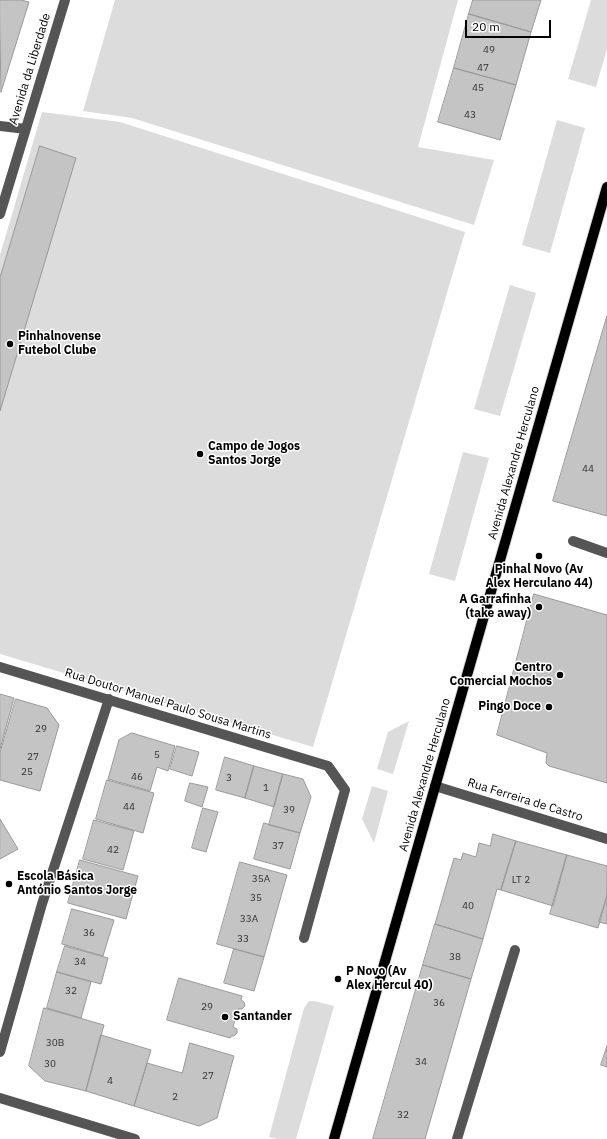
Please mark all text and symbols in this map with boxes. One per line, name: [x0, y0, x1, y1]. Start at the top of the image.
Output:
street label: Avenida da Liberdade: [6, 11, 54, 127]
scale bar: [467, 12, 553, 38]
text: 20 m: [472, 19, 500, 34]
house number: 49: [483, 44, 495, 56]
house number: 47: [477, 62, 489, 74]
house number: 45: [472, 82, 484, 94]
house number: 43: [464, 109, 476, 121]
place label: Pinhalnovense Futebol Clube: [18, 330, 101, 358]
marker: Pinhalnovense Futebol Clube: [5, 339, 15, 349]
street label: Avenida Alexandre Herculano: [485, 385, 543, 541]
place label: Campo de Jogos Santos Jorge: [208, 440, 300, 468]
marker: Campo de Jogos Santos Jorge: [195, 449, 205, 459]
house number: 44: [582, 463, 594, 475]
marker: Pinhal Novo (Av Alex Herculano 44): [534, 551, 544, 561]
place label: Pinhal Novo (Av Alex Herculano 44): [485, 563, 593, 591]
place label: A Garrafinha (take away): [459, 593, 531, 621]
marker: A Garrafinha (take away): [534, 602, 544, 612]
place label: Centro Comercial Mochos: [449, 661, 552, 689]
street label: Rua Doutor Manuel Paulo Sousa Martins: [63, 666, 273, 742]
marker: Centro Comercial Mochos: [555, 670, 565, 680]
street label: Avenida Alexandre Herculano: [396, 697, 454, 853]
place label: Pingo Doce: [478, 700, 541, 714]
marker: Pingo Doce: [544, 702, 554, 712]
house number: 29: [35, 723, 47, 735]
house number: 5: [154, 749, 160, 761]
house number: 27: [27, 751, 39, 763]
house number: 25: [21, 766, 33, 778]
house number: 46: [131, 771, 143, 783]
house number: 3: [226, 772, 232, 784]
street label: Rua Ferreira de Castro: [466, 776, 584, 824]
house number: 1: [263, 782, 269, 794]
house number: 44: [123, 801, 135, 813]
house number: 39: [283, 804, 295, 816]
house number: 37: [272, 840, 284, 852]
house number: 42: [107, 844, 119, 856]
place label: Escola Básica António Santos Jorge: [17, 870, 137, 898]
house number: 35A: [252, 873, 270, 885]
house number: LT 2: [512, 874, 530, 886]
marker: Escola Básica António Santos Jorge: [4, 879, 14, 889]
house number: 35: [250, 892, 262, 904]
house number: 40: [462, 900, 474, 912]
house number: 33A: [240, 913, 258, 925]
house number: 36: [83, 927, 95, 939]
house number: 33: [237, 933, 249, 945]
house number: 38: [449, 951, 461, 963]
house number: 34: [74, 956, 86, 968]
place label: P Novo (Av Alex Hercul 40): [346, 965, 432, 993]
marker: P Novo (Av Alex Hercul 40): [333, 974, 343, 984]
house number: 32: [65, 985, 77, 997]
house number: 36: [433, 997, 445, 1009]
house number: 29: [201, 1001, 213, 1013]
place label: Santander: [233, 1010, 292, 1024]
marker: Santander: [220, 1012, 230, 1022]
house number: 30B: [46, 1037, 64, 1049]
house number: 34: [415, 1056, 427, 1068]
house number: 30: [44, 1058, 56, 1070]
house number: 27: [202, 1070, 214, 1082]
house number: 4: [107, 1075, 113, 1087]
house number: 2: [172, 1091, 178, 1103]
house number: 32: [397, 1109, 409, 1121]

